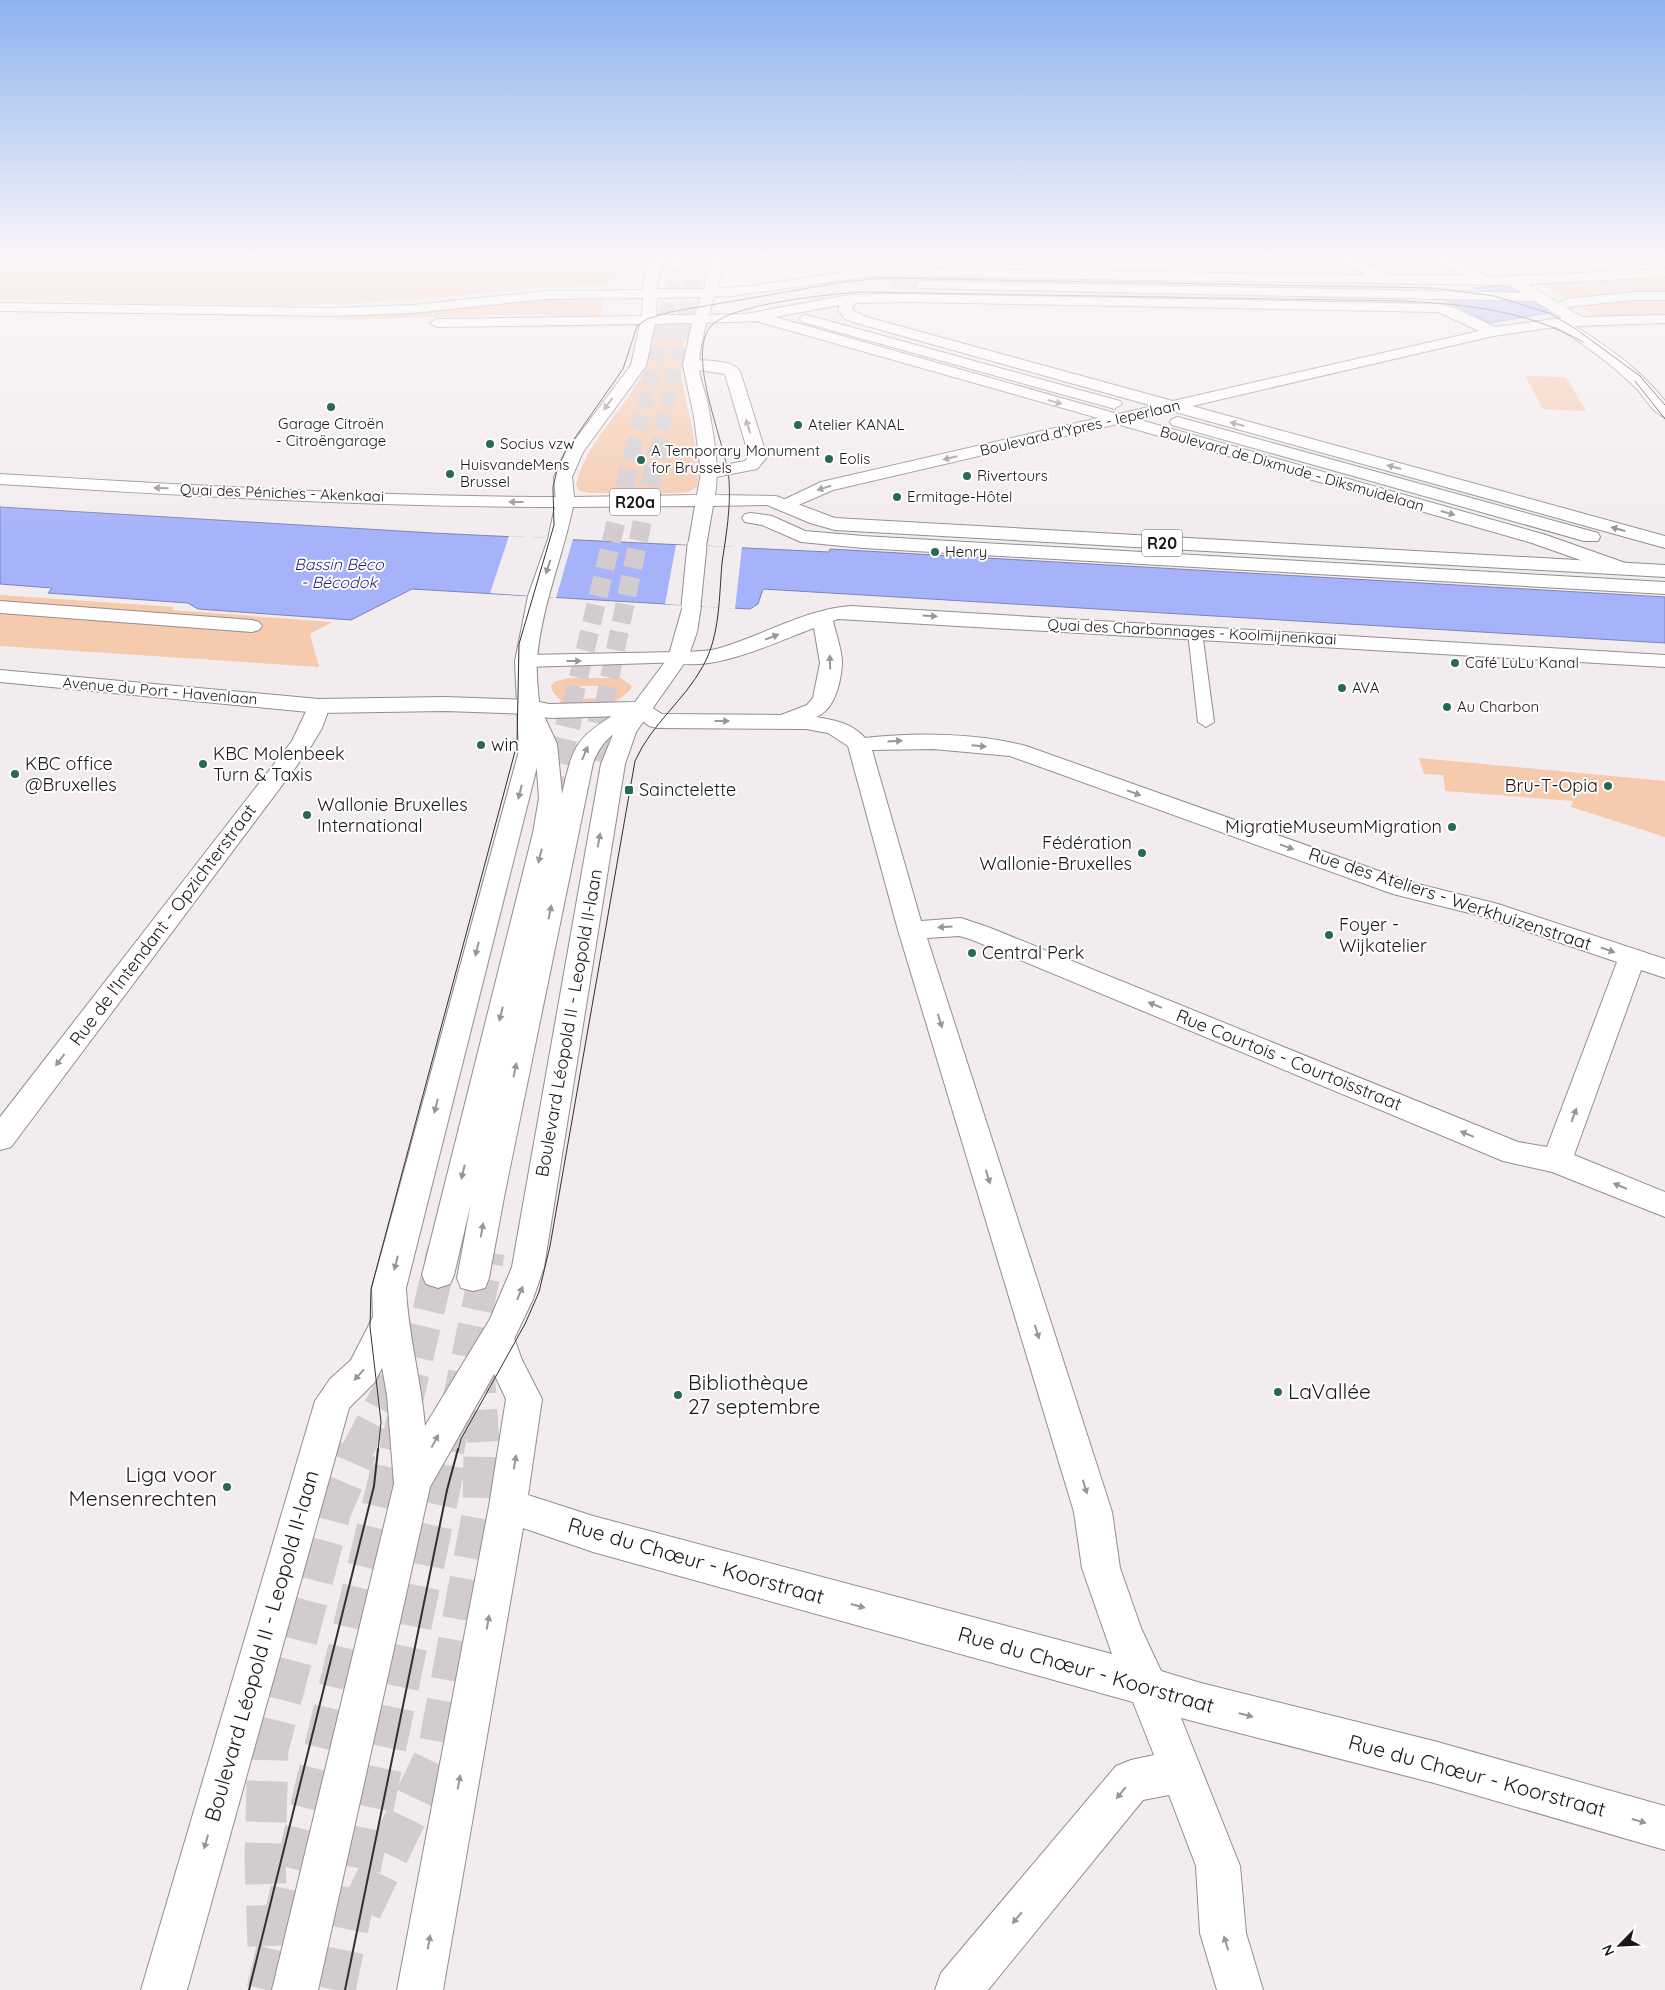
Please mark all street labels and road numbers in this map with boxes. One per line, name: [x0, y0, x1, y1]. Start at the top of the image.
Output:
street label: Boulevard d'Ypres - Ieperlaan: [978, 395, 1182, 460]
street label: Boulevard de Dixmude - Diksmuidelaan: [1158, 422, 1426, 515]
street label: Quai des Péniches - Akenkaai: [180, 479, 384, 506]
road number: R20a: [610, 488, 660, 516]
road number: R20: [1142, 530, 1182, 556]
street label: Quai des Charbonnages - Koolmijnenkaai: [1047, 614, 1337, 649]
street label: Avenue du Port - Havenlaan: [62, 673, 258, 708]
street label: Rue de l'Intendant - Opzichterstraat: [64, 799, 261, 1050]
street label: Rue des Ateliers - Werkhuizenstraat: [1306, 842, 1595, 955]
street label: Boulevard Léopold II - Leopold II-laan: [530, 867, 607, 1179]
street label: Rue Courtois - Courtoisstraat: [1173, 1004, 1405, 1115]
street label: Boulevard Léopold II - Leopold II-laan: [198, 1467, 324, 1824]
street label: Rue du Chœur - Koorstraat: [565, 1511, 827, 1609]
street label: Rue du Chœur - Koorstraat: [955, 1620, 1217, 1718]
street label: Rue du Chœur - Koorstraat: [1346, 1728, 1609, 1822]

